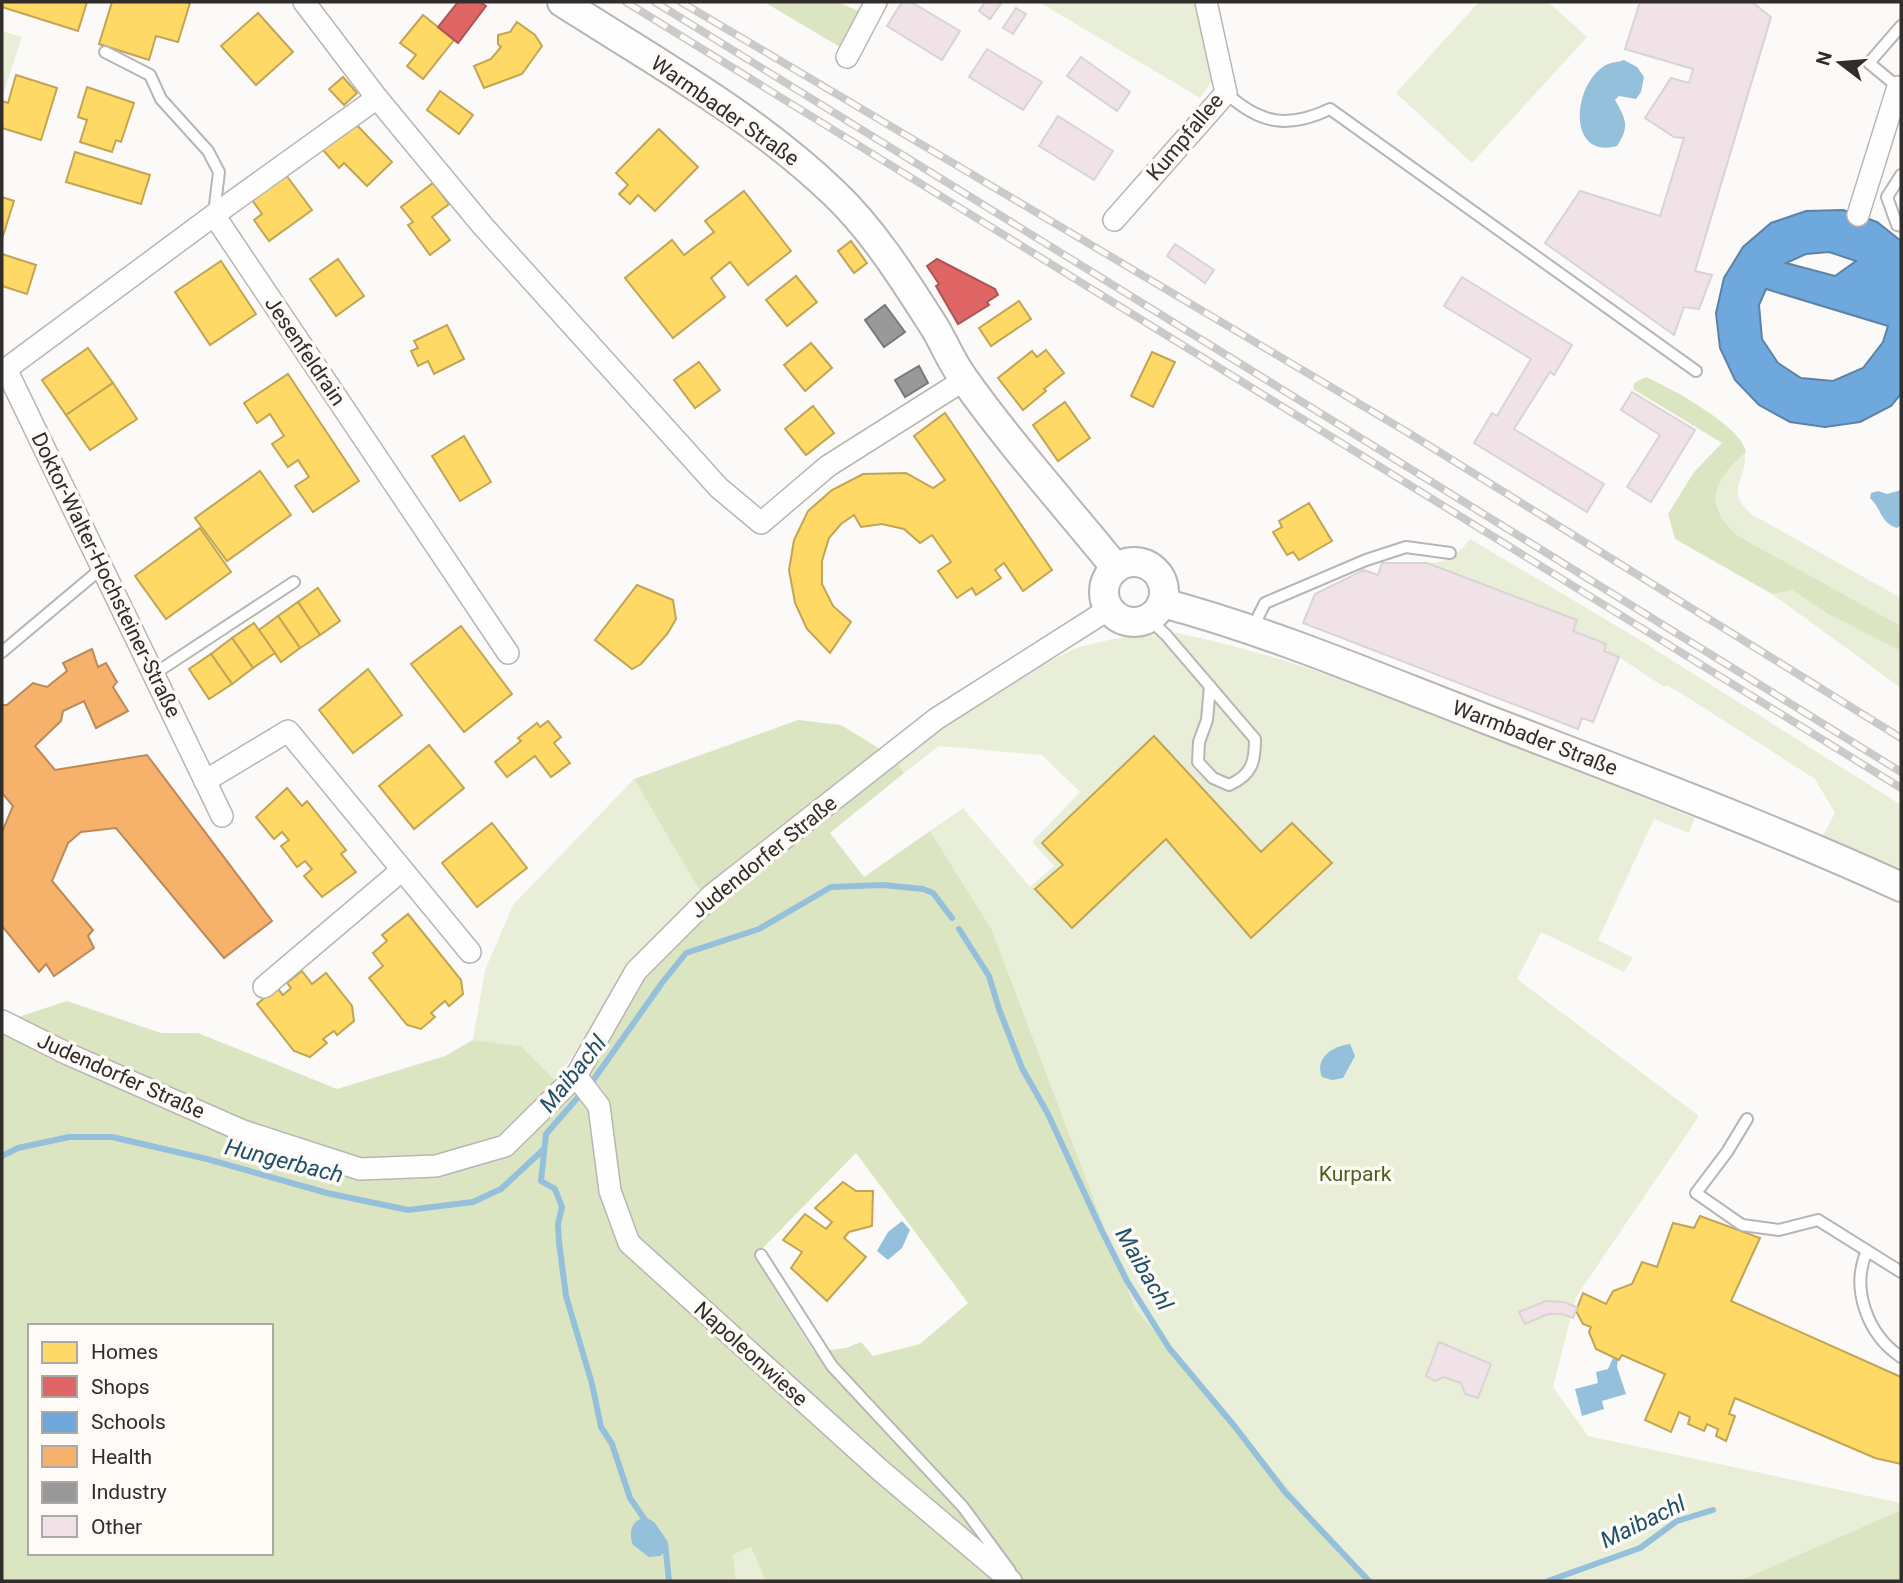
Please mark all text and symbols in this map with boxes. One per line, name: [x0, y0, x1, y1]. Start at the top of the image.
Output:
north arrow: [1805, 28, 1875, 98]
text: N: [1811, 49, 1837, 68]
street label: Warmbader Straße: [646, 51, 804, 171]
street label: Kumpfallee: [1142, 89, 1228, 185]
street label: Jesenfeldrain: [260, 292, 350, 410]
street label: Doktor-Walter-Hochsteiner-Straße: [26, 429, 186, 721]
street label: Warmbader Straße: [1449, 695, 1621, 781]
street label: Judendorfer Straße: [686, 791, 842, 923]
street label: Judendorfer Straße: [34, 1028, 208, 1124]
water label: Maibachl: [534, 1030, 613, 1118]
water label: Hungerbach: [222, 1133, 346, 1189]
park label: Kurpark: [1319, 1162, 1392, 1186]
water label: Maibachl: [1110, 1223, 1179, 1316]
street label: Napoleonwiese: [689, 1297, 813, 1411]
legend: [28, 1324, 273, 1555]
text: Homes: [91, 1340, 158, 1364]
text: Shops: [91, 1375, 150, 1399]
text: Schools: [91, 1410, 166, 1434]
text: Health: [91, 1445, 152, 1469]
text: Industry: [91, 1480, 167, 1504]
water label: Maibachl: [1596, 1490, 1690, 1554]
text: Other: [91, 1515, 142, 1539]

